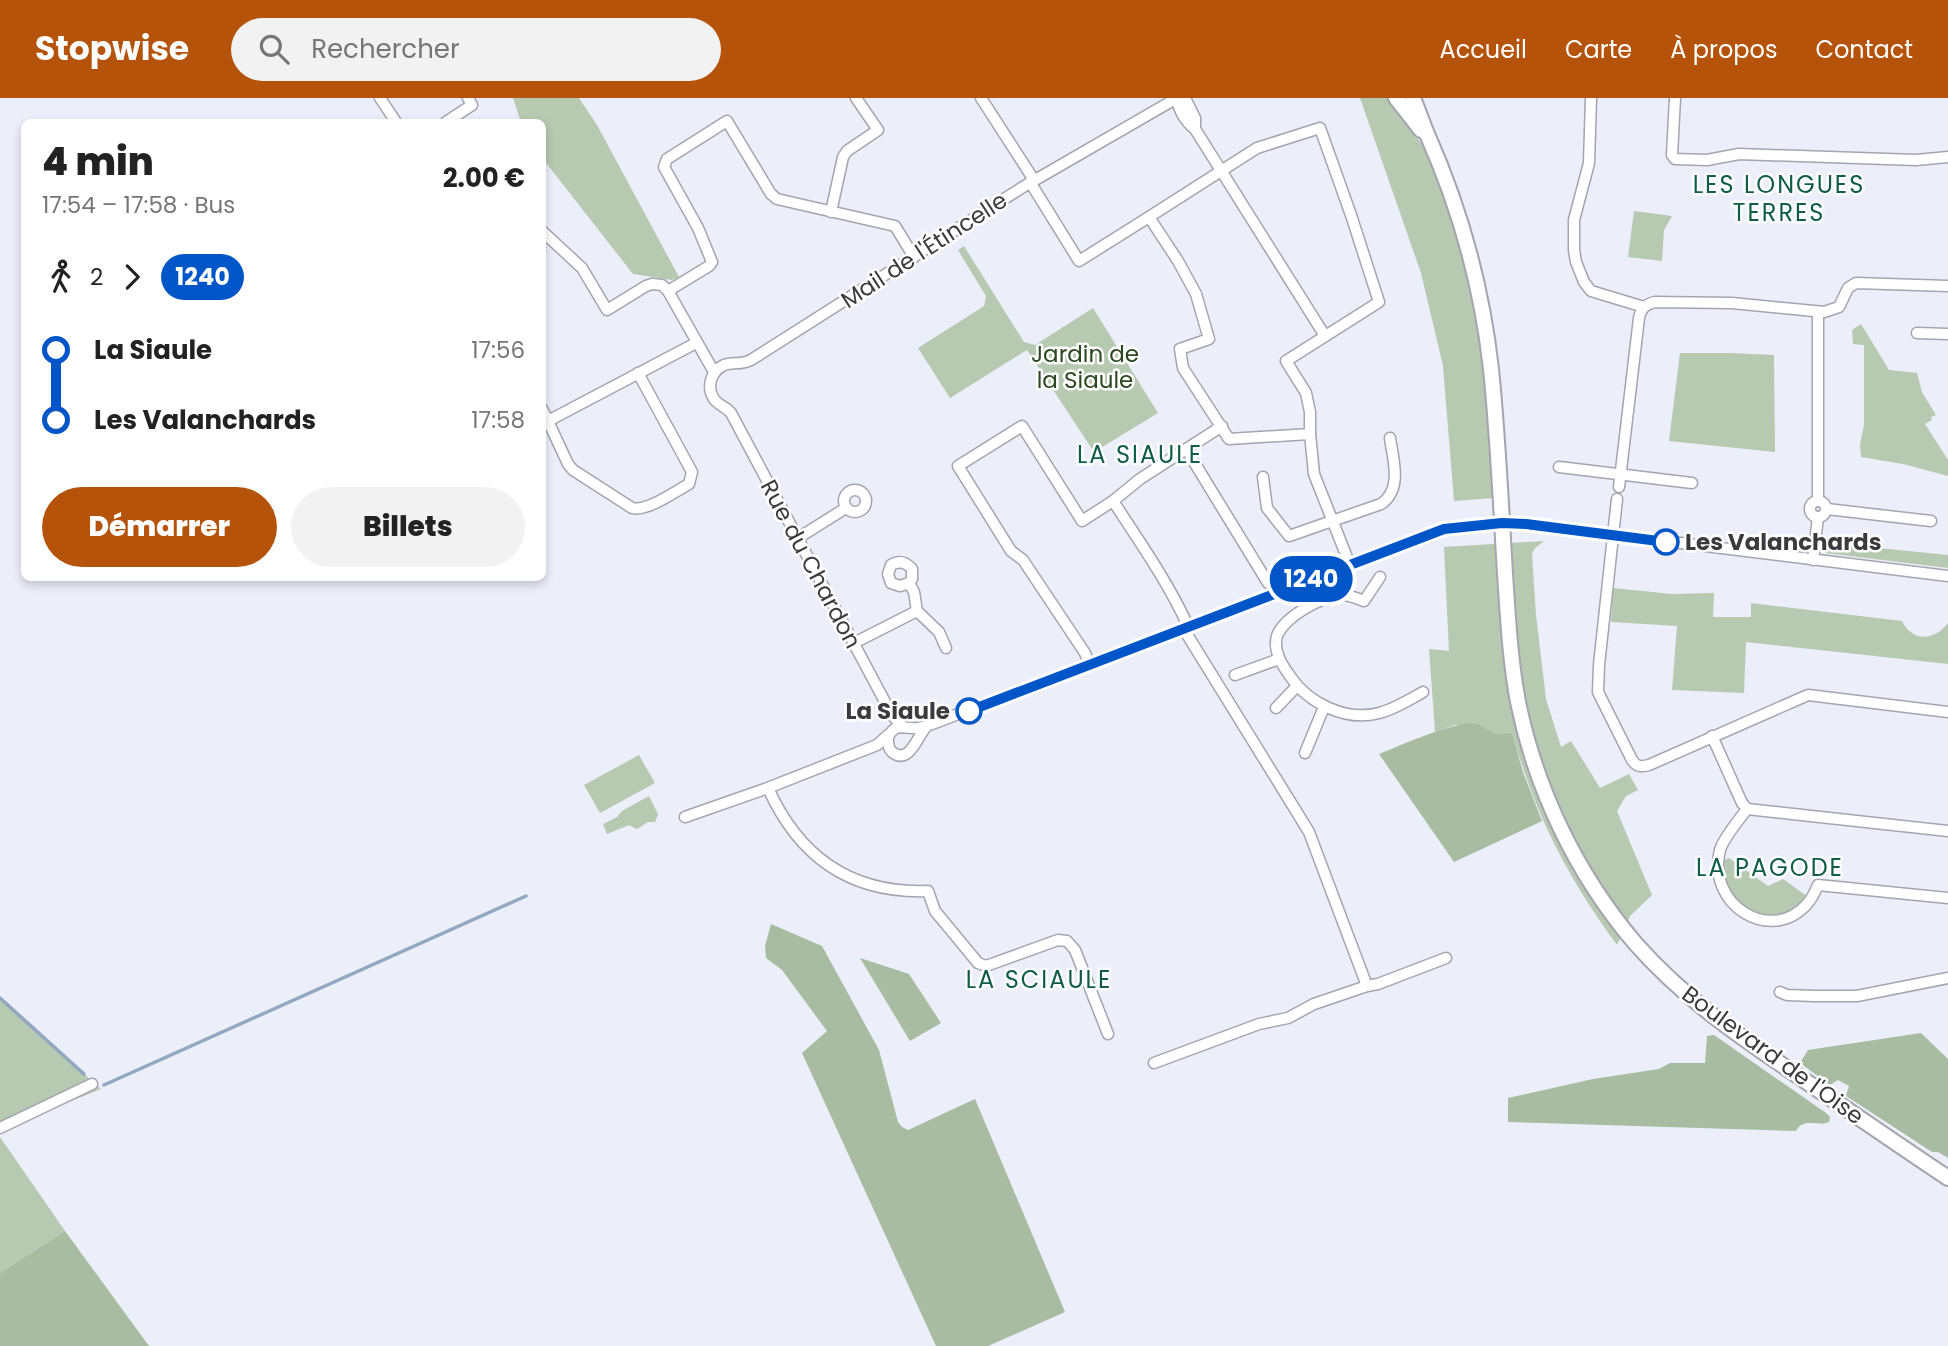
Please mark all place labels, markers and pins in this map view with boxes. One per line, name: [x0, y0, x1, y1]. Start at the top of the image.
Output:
place label: Les Valanchards: [1685, 526, 1882, 558]
marker: Les Valanchards: [1653, 529, 1679, 555]
place label: La Siaule: [846, 695, 950, 727]
marker: La Siaule: [956, 698, 982, 724]

